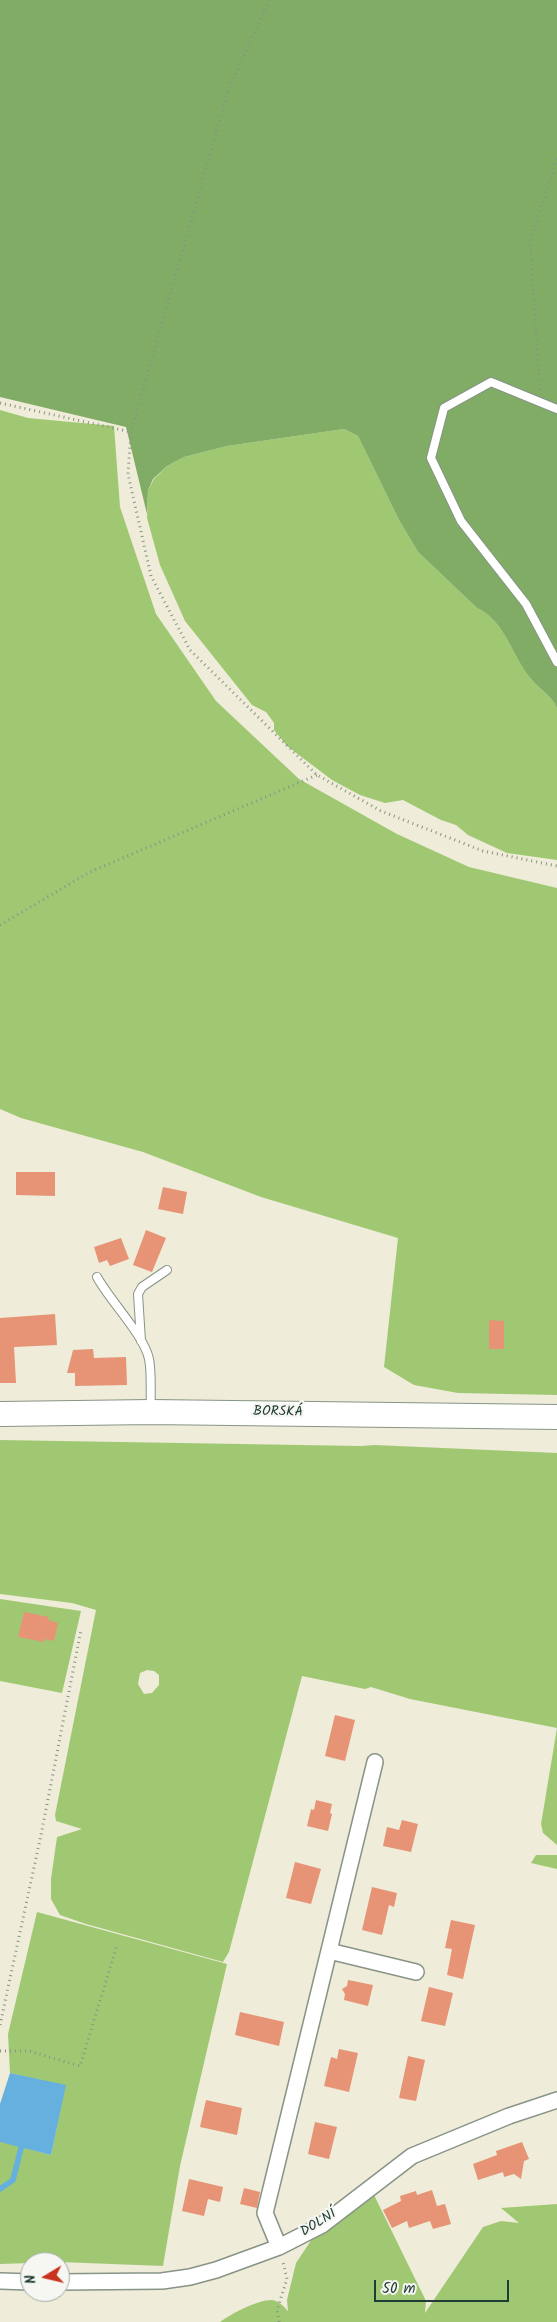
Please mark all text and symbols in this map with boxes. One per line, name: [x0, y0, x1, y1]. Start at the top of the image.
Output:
street label: BORSKÁ: [253, 1404, 303, 1422]
street label: DOLNÍ: [298, 2207, 340, 2241]
north arrow: [20, 2252, 70, 2302]
scale bar: [377, 2270, 512, 2302]
text: N: [20, 2273, 43, 2285]
text: 50 m: [382, 2277, 416, 2301]

